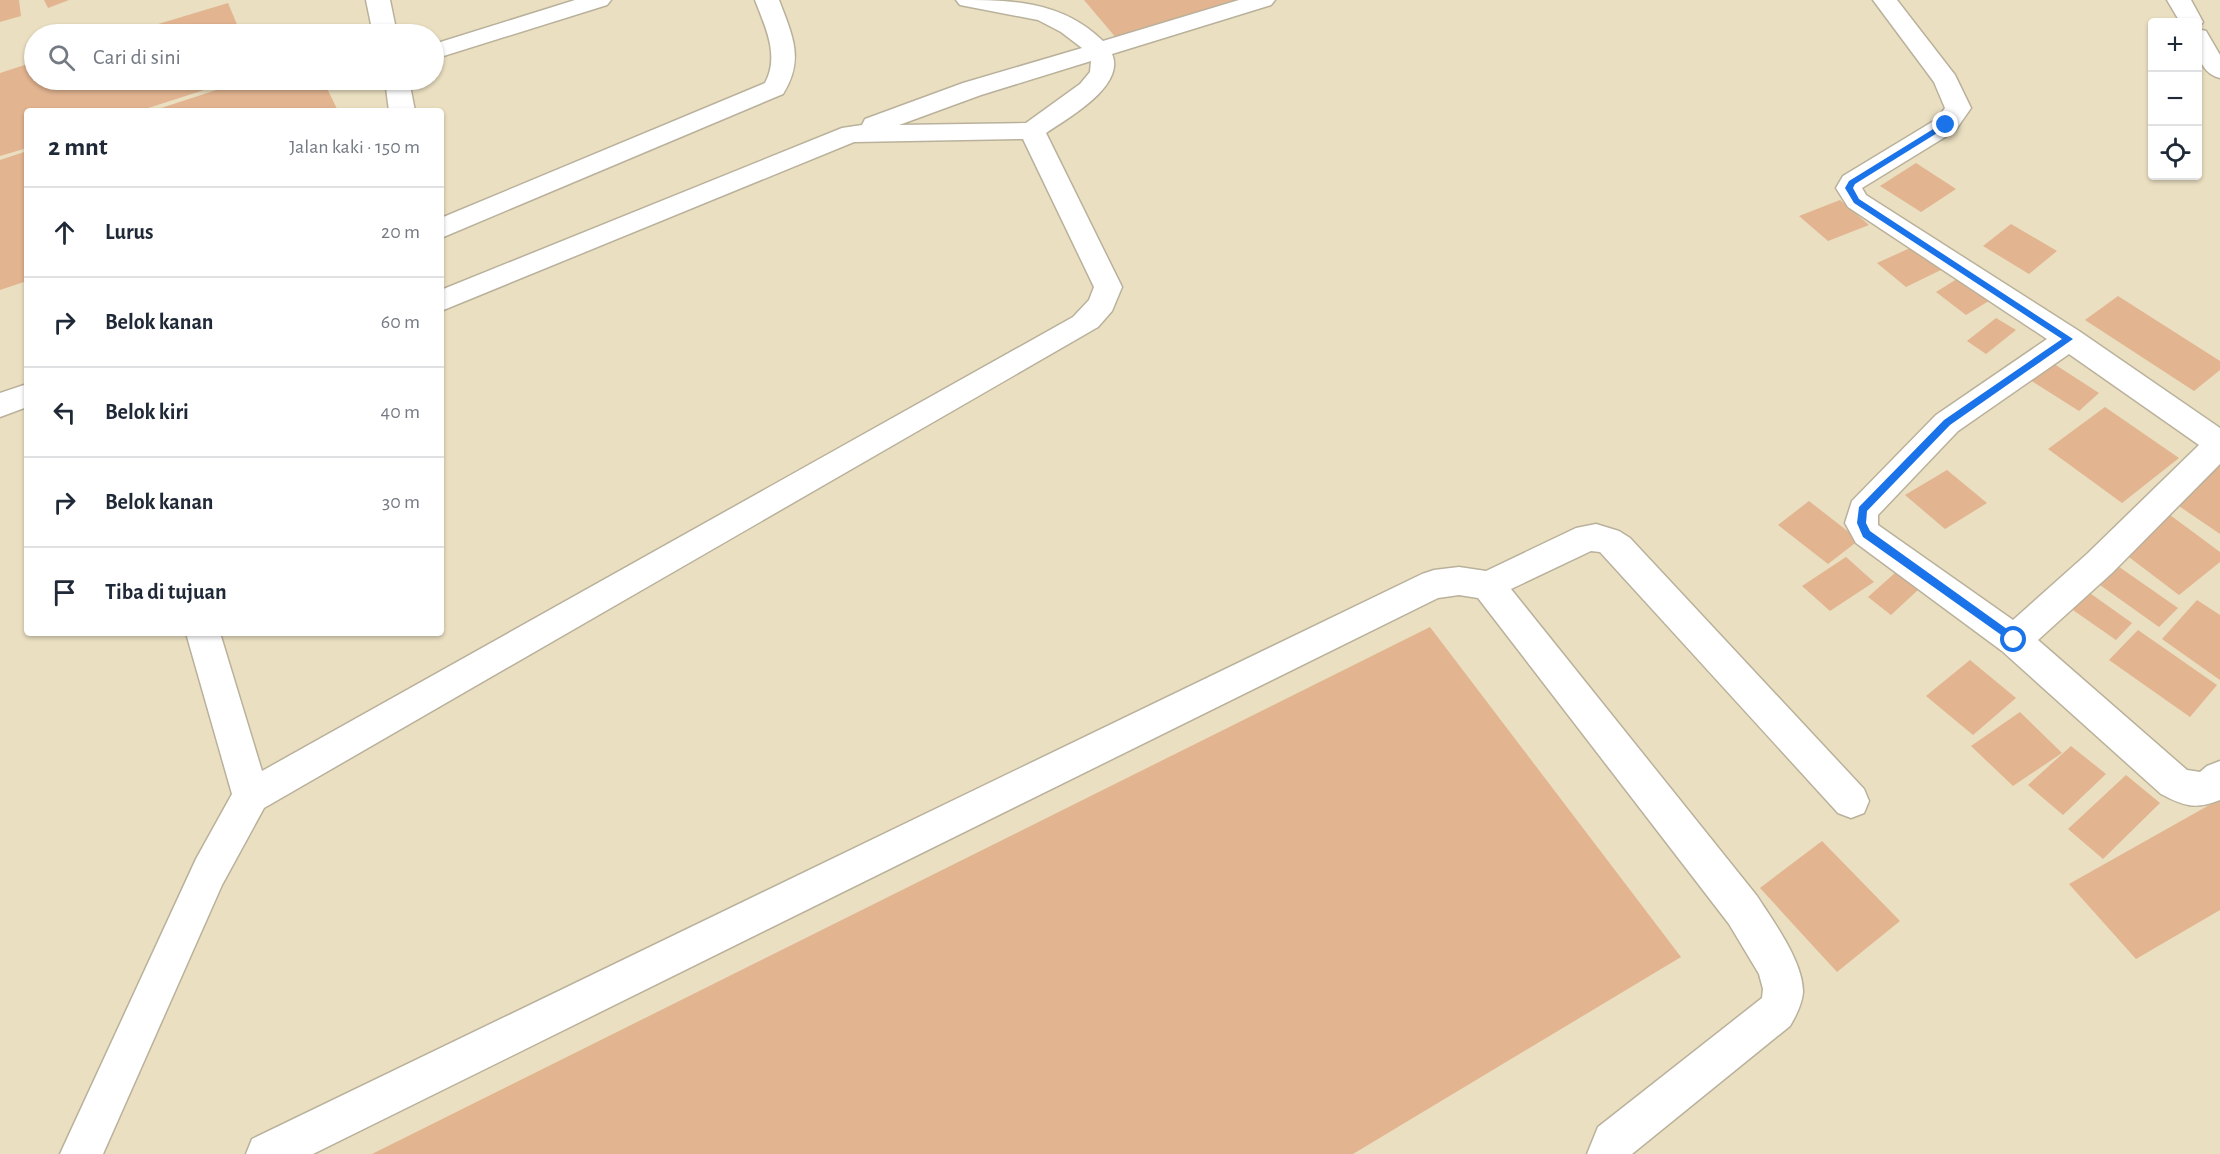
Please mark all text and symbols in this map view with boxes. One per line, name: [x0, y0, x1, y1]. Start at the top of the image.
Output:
map controls: [2148, 18, 2202, 180]
button: +: [2148, 18, 2202, 72]
search box: [24, 24, 444, 90]
icon: search: [45, 41, 78, 74]
text: Cari di sini: [93, 46, 181, 68]
button: −: [2148, 72, 2202, 126]
route end: [1932, 111, 1958, 137]
button: locate: [2148, 126, 2202, 180]
text: 2 mnt: [48, 134, 108, 160]
text: Jalan kaki · 150 m: [289, 137, 420, 157]
icon: ahead: [48, 216, 81, 249]
text: Lurus: [105, 221, 154, 243]
text: 20 m: [381, 222, 420, 242]
icon: right: [48, 306, 81, 339]
text: Belok kanan: [105, 311, 213, 333]
text: 60 m: [381, 312, 420, 332]
icon: left: [48, 396, 81, 429]
text: Belok kiri: [105, 401, 189, 423]
text: 40 m: [381, 402, 420, 422]
icon: right: [48, 486, 81, 519]
text: Belok kanan: [105, 491, 213, 513]
text: 30 m: [382, 492, 420, 512]
icon: arrive: [48, 576, 81, 609]
text: Tiba di tujuan: [105, 581, 227, 603]
route start: [2000, 626, 2026, 652]

